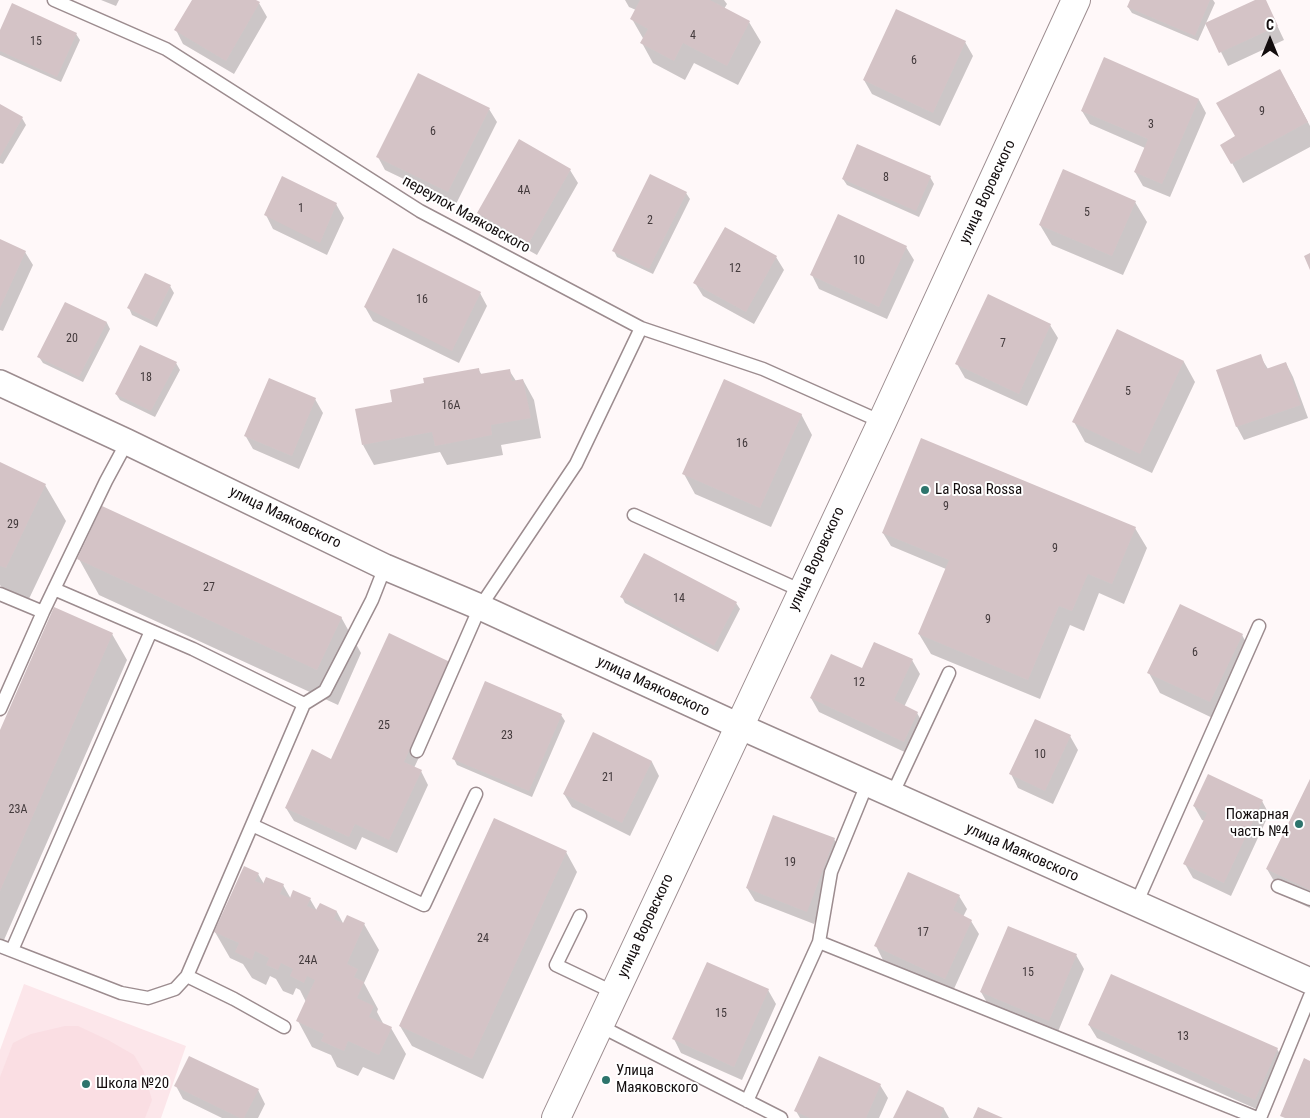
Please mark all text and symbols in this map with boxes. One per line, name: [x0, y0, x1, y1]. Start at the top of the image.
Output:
north arrow: [1245, 15, 1295, 65]
text: С: [1266, 17, 1274, 33]
house number: 4: [690, 29, 696, 43]
house number: 15: [30, 35, 42, 49]
house number: 6: [911, 54, 917, 68]
house number: 9: [1259, 105, 1265, 119]
house number: 3: [1148, 118, 1154, 132]
house number: 6: [430, 125, 436, 139]
street label: улица Воровского: [956, 137, 1020, 247]
house number: 8: [883, 171, 889, 185]
street label: переулок Маяковского: [399, 172, 533, 258]
house number: 4А: [518, 184, 530, 198]
house number: 1: [298, 202, 304, 216]
house number: 5: [1084, 206, 1090, 220]
house number: 2: [647, 214, 653, 228]
house number: 10: [853, 254, 865, 268]
house number: 12: [729, 262, 741, 276]
house number: 16: [416, 293, 428, 307]
house number: 20: [66, 332, 78, 346]
house number: 7: [1000, 337, 1006, 351]
house number: 18: [140, 371, 152, 385]
house number: 5: [1125, 385, 1131, 399]
house number: 16А: [442, 399, 460, 413]
house number: 16: [736, 437, 748, 451]
place label: La Rosa Rossa: [935, 481, 1022, 499]
street label: улица Маяковского: [226, 483, 344, 553]
marker: La Rosa Rossa: [919, 484, 931, 496]
house number: 9: [943, 500, 949, 514]
street label: улица Воровского: [785, 504, 849, 614]
house number: 29: [7, 518, 19, 532]
house number: 9: [1052, 542, 1058, 556]
house number: 27: [203, 581, 215, 595]
house number: 14: [673, 592, 685, 606]
house number: 9: [985, 613, 991, 627]
house number: 6: [1192, 646, 1198, 660]
street label: улица Маяковского: [594, 653, 712, 721]
house number: 12: [853, 676, 865, 690]
house number: 25: [378, 719, 390, 733]
house number: 23: [501, 729, 513, 743]
house number: 10: [1034, 748, 1046, 762]
house number: 21: [602, 771, 614, 785]
house number: 23А: [9, 803, 27, 817]
place label: Пожарная часть №4: [1226, 806, 1289, 841]
marker: Пожарная часть №4: [1293, 818, 1305, 830]
street label: улица Маяковского: [963, 820, 1081, 886]
house number: 19: [784, 856, 796, 870]
street label: улица Воровского: [614, 871, 678, 981]
house number: 17: [917, 926, 929, 940]
house number: 24: [477, 932, 489, 946]
house number: 24А: [299, 954, 317, 968]
house number: 15: [1022, 966, 1034, 980]
house number: 15: [715, 1007, 727, 1021]
house number: 13: [1177, 1030, 1189, 1044]
place label: Улица Маяковского: [616, 1062, 698, 1097]
marker: Улица Маяковского: [600, 1074, 612, 1086]
place label: Школа №20: [96, 1075, 169, 1093]
marker: Школа №20: [80, 1078, 92, 1090]

